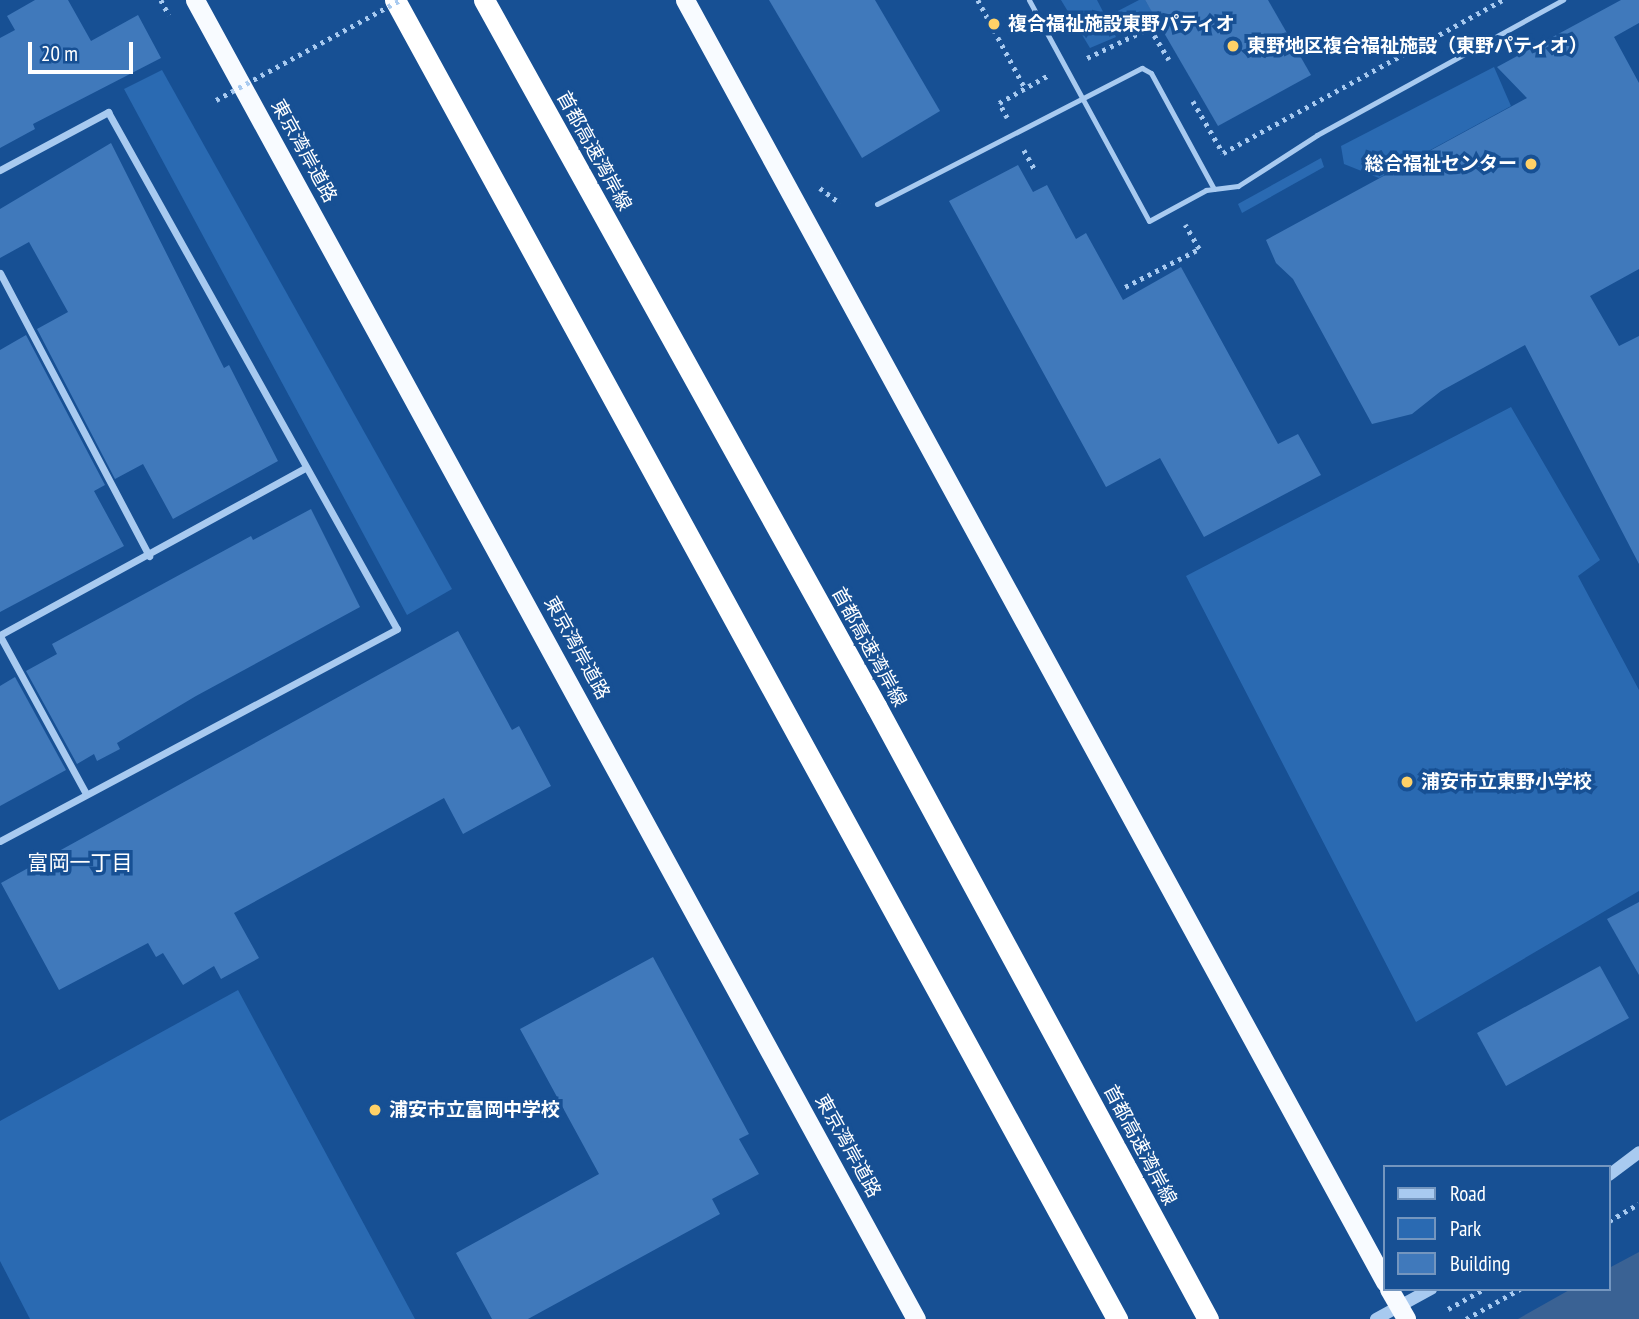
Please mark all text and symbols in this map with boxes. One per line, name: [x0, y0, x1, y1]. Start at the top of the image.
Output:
place label: 複合福祉施設東野パティオ: [1008, 13, 1236, 35]
marker: 複合福祉施設東野パティオ: [986, 16, 1002, 32]
scale bar: [32, 28, 136, 72]
place label: 東野地区複合福祉施設（東野パティオ）: [1247, 35, 1589, 57]
marker: 東野地区複合福祉施設（東野パティオ）: [1225, 38, 1241, 54]
text: 20 m: [41, 40, 78, 67]
street label: 首都高速湾岸線: [552, 87, 636, 215]
street label: 東京湾岸道路: [266, 96, 342, 206]
place label: 総合福祉センター: [1365, 153, 1517, 175]
marker: 総合福祉センター: [1523, 156, 1539, 172]
street label: 首都高速湾岸線: [827, 583, 911, 711]
street label: 東京湾岸道路: [539, 593, 615, 703]
place label: 浦安市立東野小学校: [1421, 771, 1592, 793]
marker: 浦安市立東野小学校: [1399, 774, 1415, 790]
district label: 富岡一丁目: [28, 850, 132, 876]
street label: 首都高速湾岸線: [1099, 1081, 1181, 1209]
street label: 東京湾岸道路: [810, 1091, 886, 1201]
place label: 浦安市立富岡中学校: [389, 1099, 560, 1121]
marker: 浦安市立富岡中学校: [367, 1102, 383, 1118]
legend: [1384, 1165, 1611, 1291]
text: Road: [1450, 1180, 1486, 1207]
text: Park: [1450, 1215, 1481, 1242]
text: Building: [1450, 1250, 1510, 1277]

